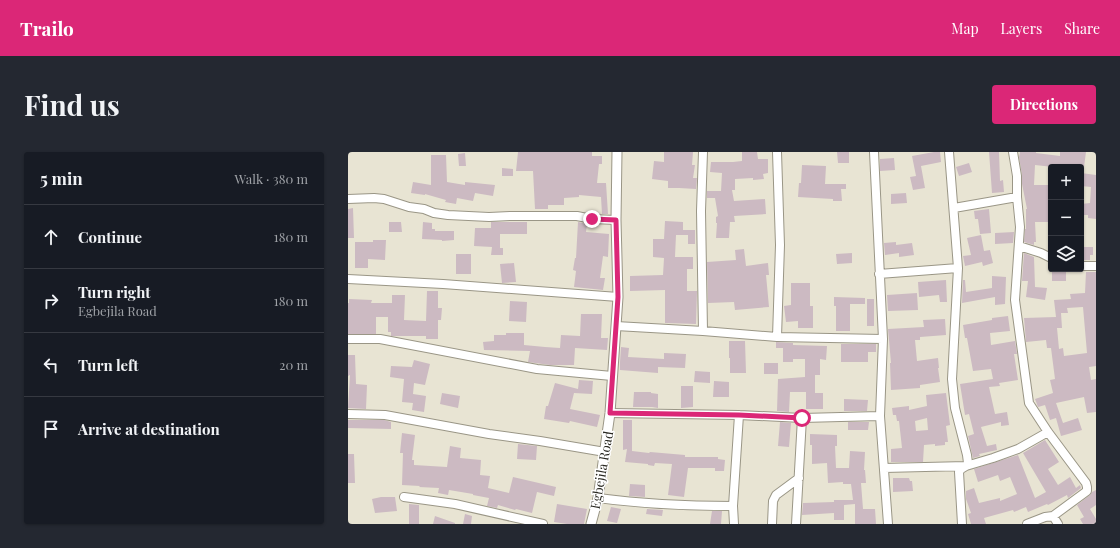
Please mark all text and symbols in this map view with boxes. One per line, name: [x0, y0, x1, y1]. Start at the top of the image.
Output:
text: Trailo: [20, 15, 74, 41]
text: Map: [951, 19, 979, 38]
text: Layers: [1001, 19, 1042, 38]
text: Share: [1064, 19, 1100, 38]
button: Directions: [992, 85, 1096, 124]
text: Find us: [24, 86, 120, 123]
map controls: [1048, 164, 1084, 272]
button: +: [1048, 164, 1084, 200]
text: 5 min: [40, 167, 83, 189]
text: Walk · 380 m: [235, 170, 308, 187]
button: −: [1048, 200, 1084, 236]
route end: [583, 210, 601, 228]
icon: ahead: [40, 226, 62, 248]
text: Continue: [78, 227, 142, 247]
text: 180 m: [274, 228, 308, 245]
button: layers: [1048, 236, 1084, 272]
text: Turn right: [78, 282, 151, 302]
icon: right: [40, 290, 62, 312]
text: 180 m: [274, 292, 308, 309]
text: Egbejila Road: [78, 302, 157, 319]
icon: left: [40, 354, 62, 376]
text: Turn left: [78, 355, 139, 375]
text: 20 m: [279, 356, 308, 373]
route start: [793, 409, 811, 427]
icon: arrive: [40, 418, 62, 440]
text: Arrive at destination: [78, 419, 220, 439]
street label: Egbejila Road: [586, 429, 616, 510]

